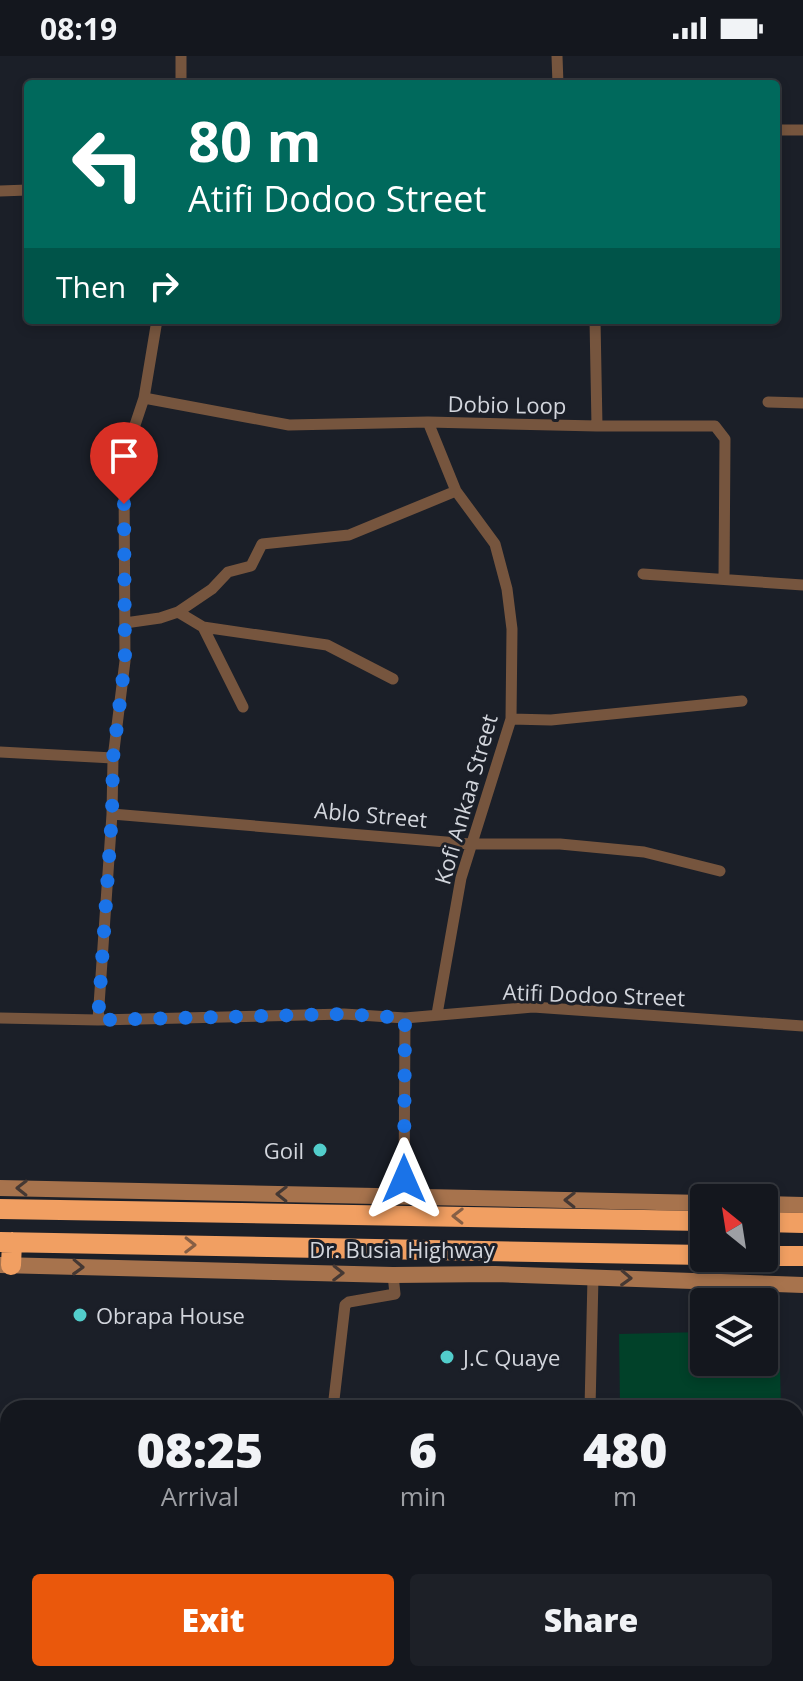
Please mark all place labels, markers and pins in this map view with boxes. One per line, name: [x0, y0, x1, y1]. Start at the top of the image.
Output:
pin: [90, 422, 158, 504]
place label: Goil: [264, 1135, 304, 1165]
marker: Goil: [311, 1141, 329, 1159]
place label: Obrapa House: [96, 1300, 245, 1330]
marker: Obrapa House: [71, 1306, 89, 1324]
place label: J.C Quaye: [461, 1342, 560, 1372]
marker: J.C Quaye: [438, 1348, 456, 1366]

